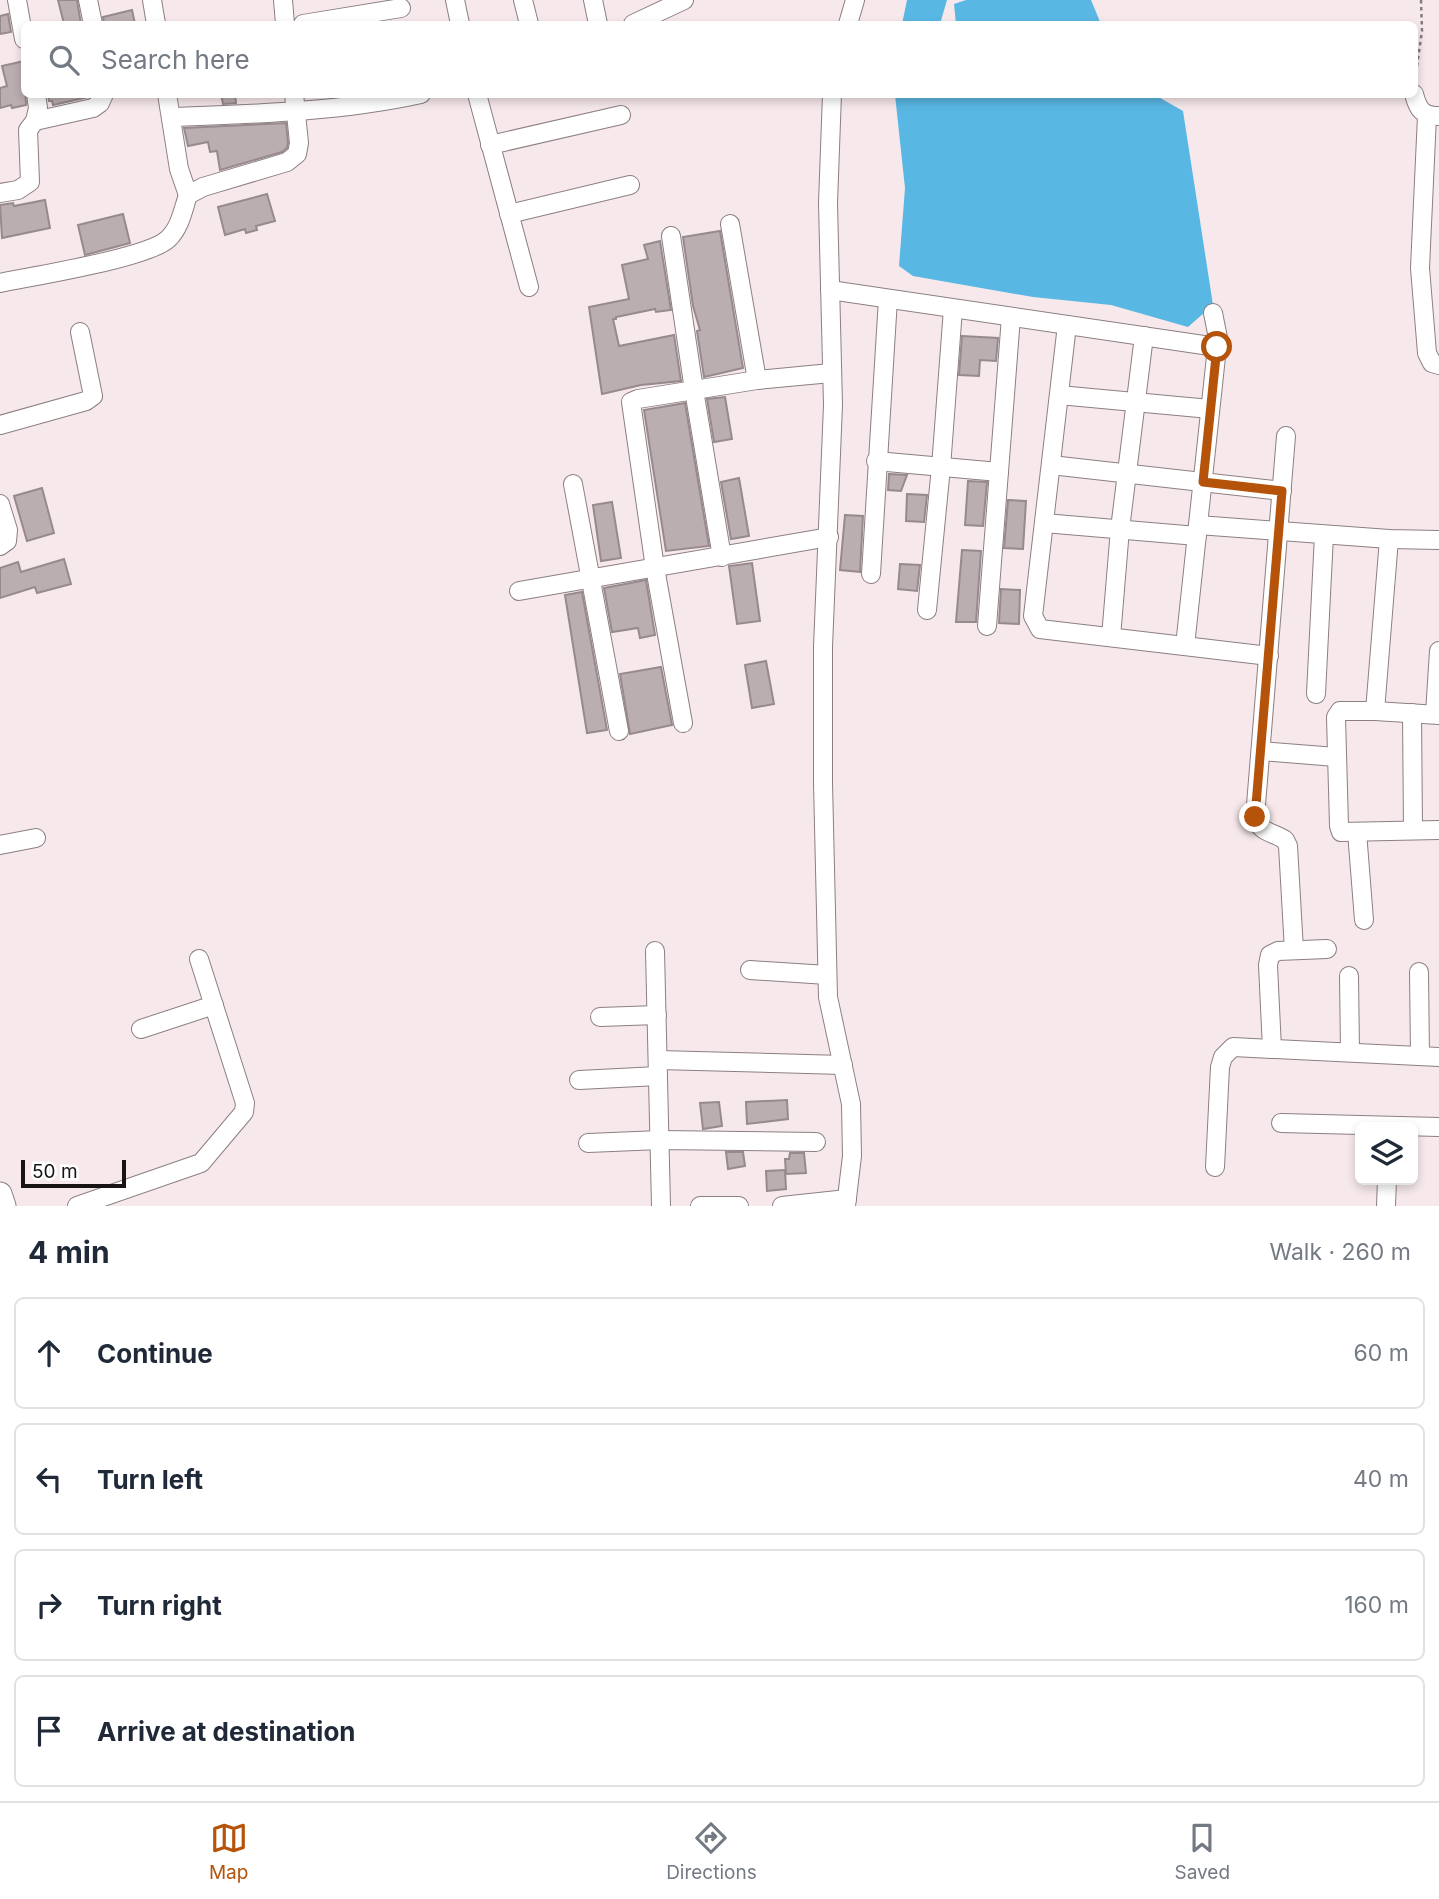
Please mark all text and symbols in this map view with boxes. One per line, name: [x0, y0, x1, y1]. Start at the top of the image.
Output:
search box: [21, 21, 1418, 98]
icon: search: [45, 41, 83, 79]
text: Search here: [101, 44, 250, 75]
route start: [1201, 331, 1232, 362]
route end: [1239, 801, 1270, 832]
map controls: [1355, 1122, 1418, 1185]
button: layers: [1355, 1122, 1418, 1185]
scale bar: [21, 1157, 126, 1189]
text: 50 m: [32, 1160, 78, 1183]
text: 4 min: [28, 1234, 110, 1270]
text: Walk · 260 m: [1269, 1238, 1411, 1266]
icon: ahead: [30, 1334, 68, 1372]
text: Continue: [97, 1338, 213, 1369]
text: 60 m: [1354, 1339, 1409, 1367]
icon: left: [30, 1460, 68, 1498]
text: Turn left: [97, 1464, 203, 1495]
text: 40 m: [1353, 1465, 1409, 1493]
icon: right: [30, 1586, 68, 1624]
text: Turn right: [97, 1590, 222, 1621]
text: 160 m: [1344, 1591, 1409, 1619]
icon: arrive: [30, 1712, 68, 1750]
text: Arrive at destination: [97, 1716, 356, 1747]
tab: Map: [209, 1819, 248, 1884]
tab: Directions: [666, 1819, 757, 1884]
tab: Saved: [1174, 1819, 1230, 1884]

